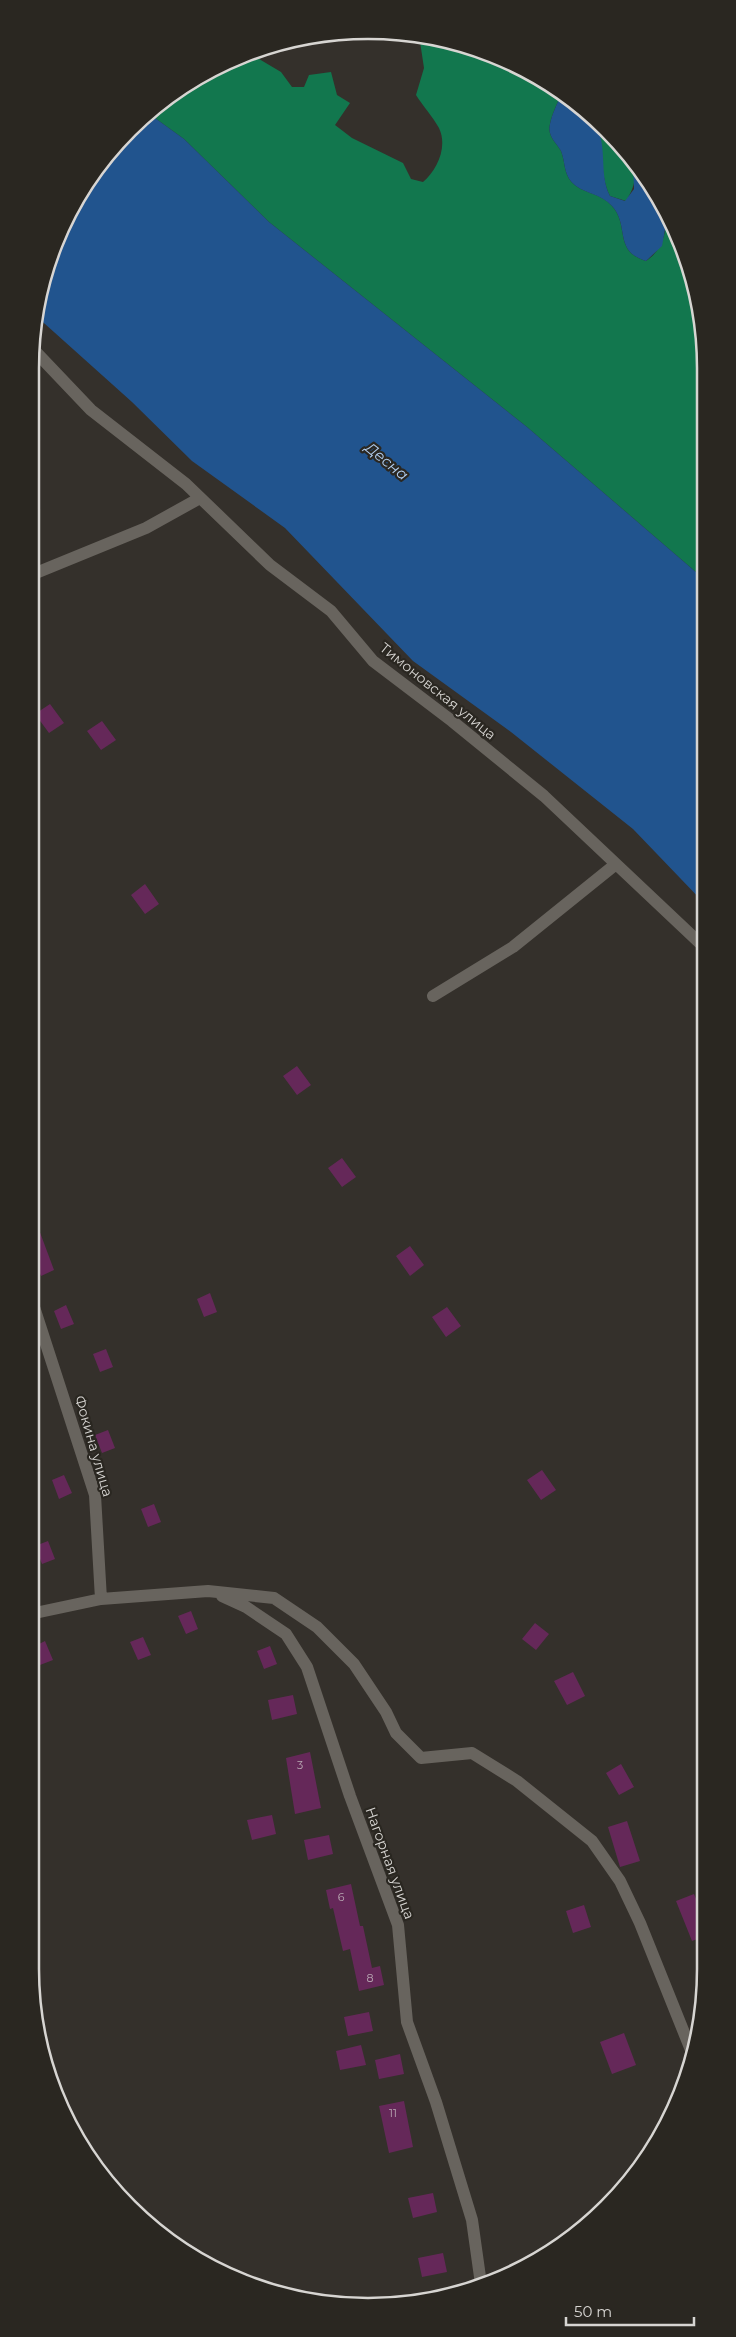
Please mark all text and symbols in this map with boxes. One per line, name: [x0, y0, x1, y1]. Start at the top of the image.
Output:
water label: Десна: [360, 437, 412, 484]
street label: Тимоновская улица: [376, 639, 500, 743]
street label: Фокина улица: [71, 1393, 117, 1499]
house number: 3: [297, 1758, 303, 1772]
street label: Нагорная улица: [361, 1805, 419, 1921]
house number: 6: [338, 1890, 345, 1904]
house number: 8: [366, 1971, 374, 1985]
house number: 11: [389, 2106, 397, 2120]
scale bar: [566, 2294, 694, 2326]
text: 50 m: [574, 2302, 612, 2321]

